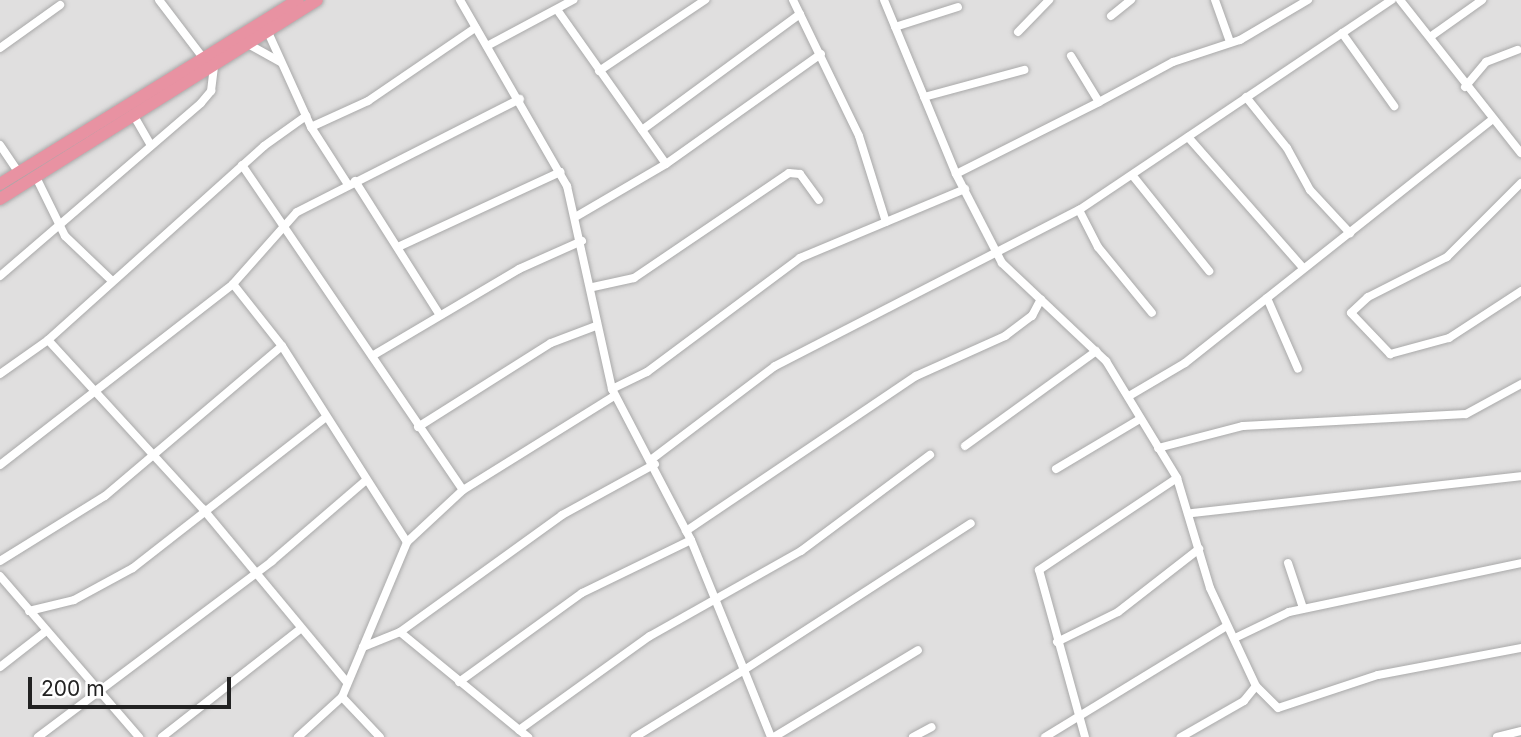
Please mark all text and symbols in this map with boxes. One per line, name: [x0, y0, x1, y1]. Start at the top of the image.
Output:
scale bar: [32, 664, 234, 708]
text: 200 m: [41, 676, 105, 701]

